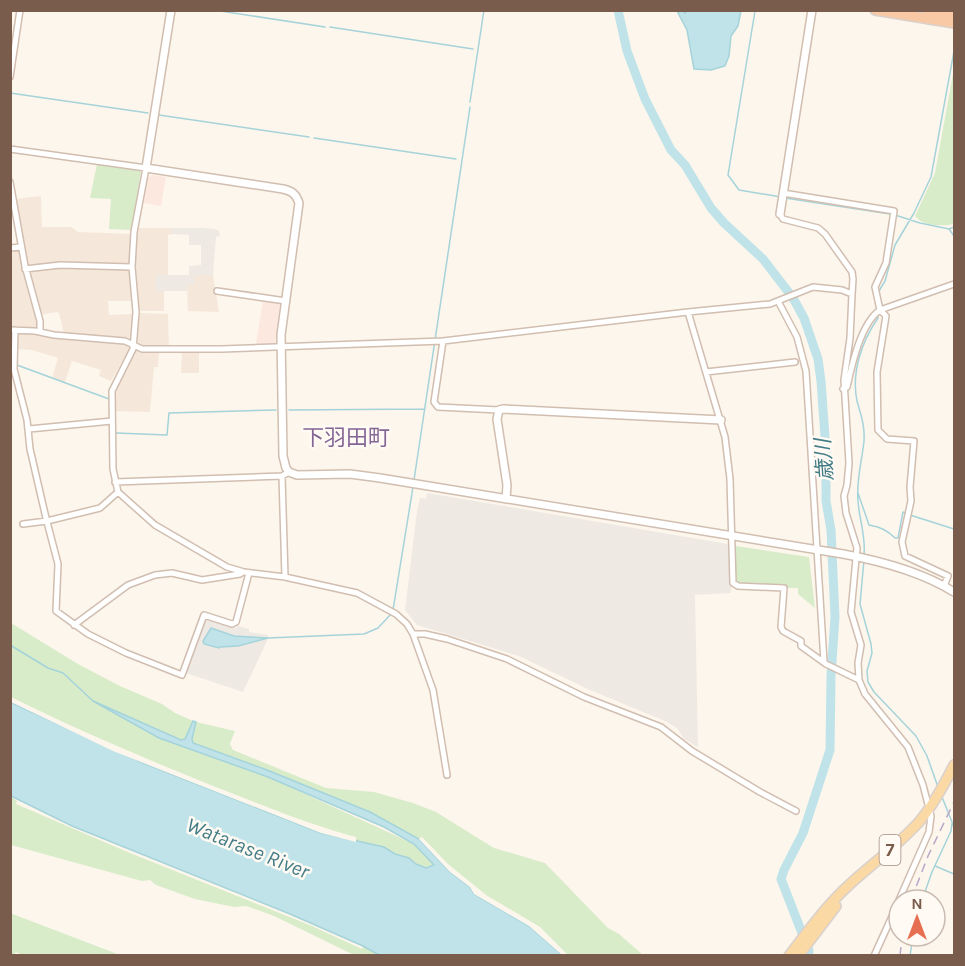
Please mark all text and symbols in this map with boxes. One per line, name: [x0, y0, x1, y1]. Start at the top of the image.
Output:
district label: 下羽田町: [302, 425, 390, 451]
water label: 歳川: [810, 436, 837, 482]
water label: Watarase River: [183, 812, 314, 884]
road number: 7: [880, 835, 900, 865]
north arrow: [887, 888, 947, 948]
text: N: [911, 894, 923, 913]

